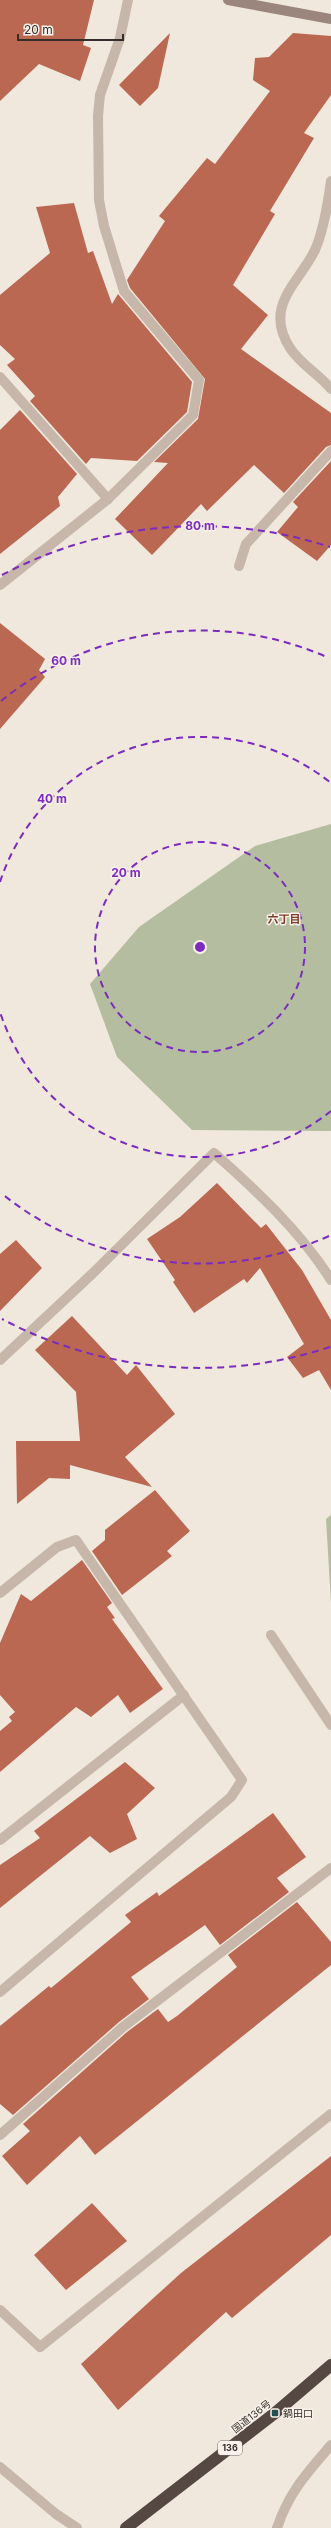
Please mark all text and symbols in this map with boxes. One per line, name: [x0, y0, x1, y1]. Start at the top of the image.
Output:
scale bar: [18, 16, 123, 42]
text: 20 m: [24, 22, 53, 37]
text: 80 m: [185, 518, 215, 533]
text: 60 m: [51, 653, 81, 668]
text: 40 m: [37, 791, 67, 806]
text: 20 m: [111, 865, 141, 880]
district label: 六丁目: [268, 912, 301, 926]
centre of rings: [193, 940, 207, 954]
street label: 国道136号: [229, 2397, 273, 2435]
place label: 鍋田口: [283, 2407, 313, 2419]
marker: 鍋田口: [270, 2408, 280, 2418]
road number: 136: [218, 2441, 242, 2455]

